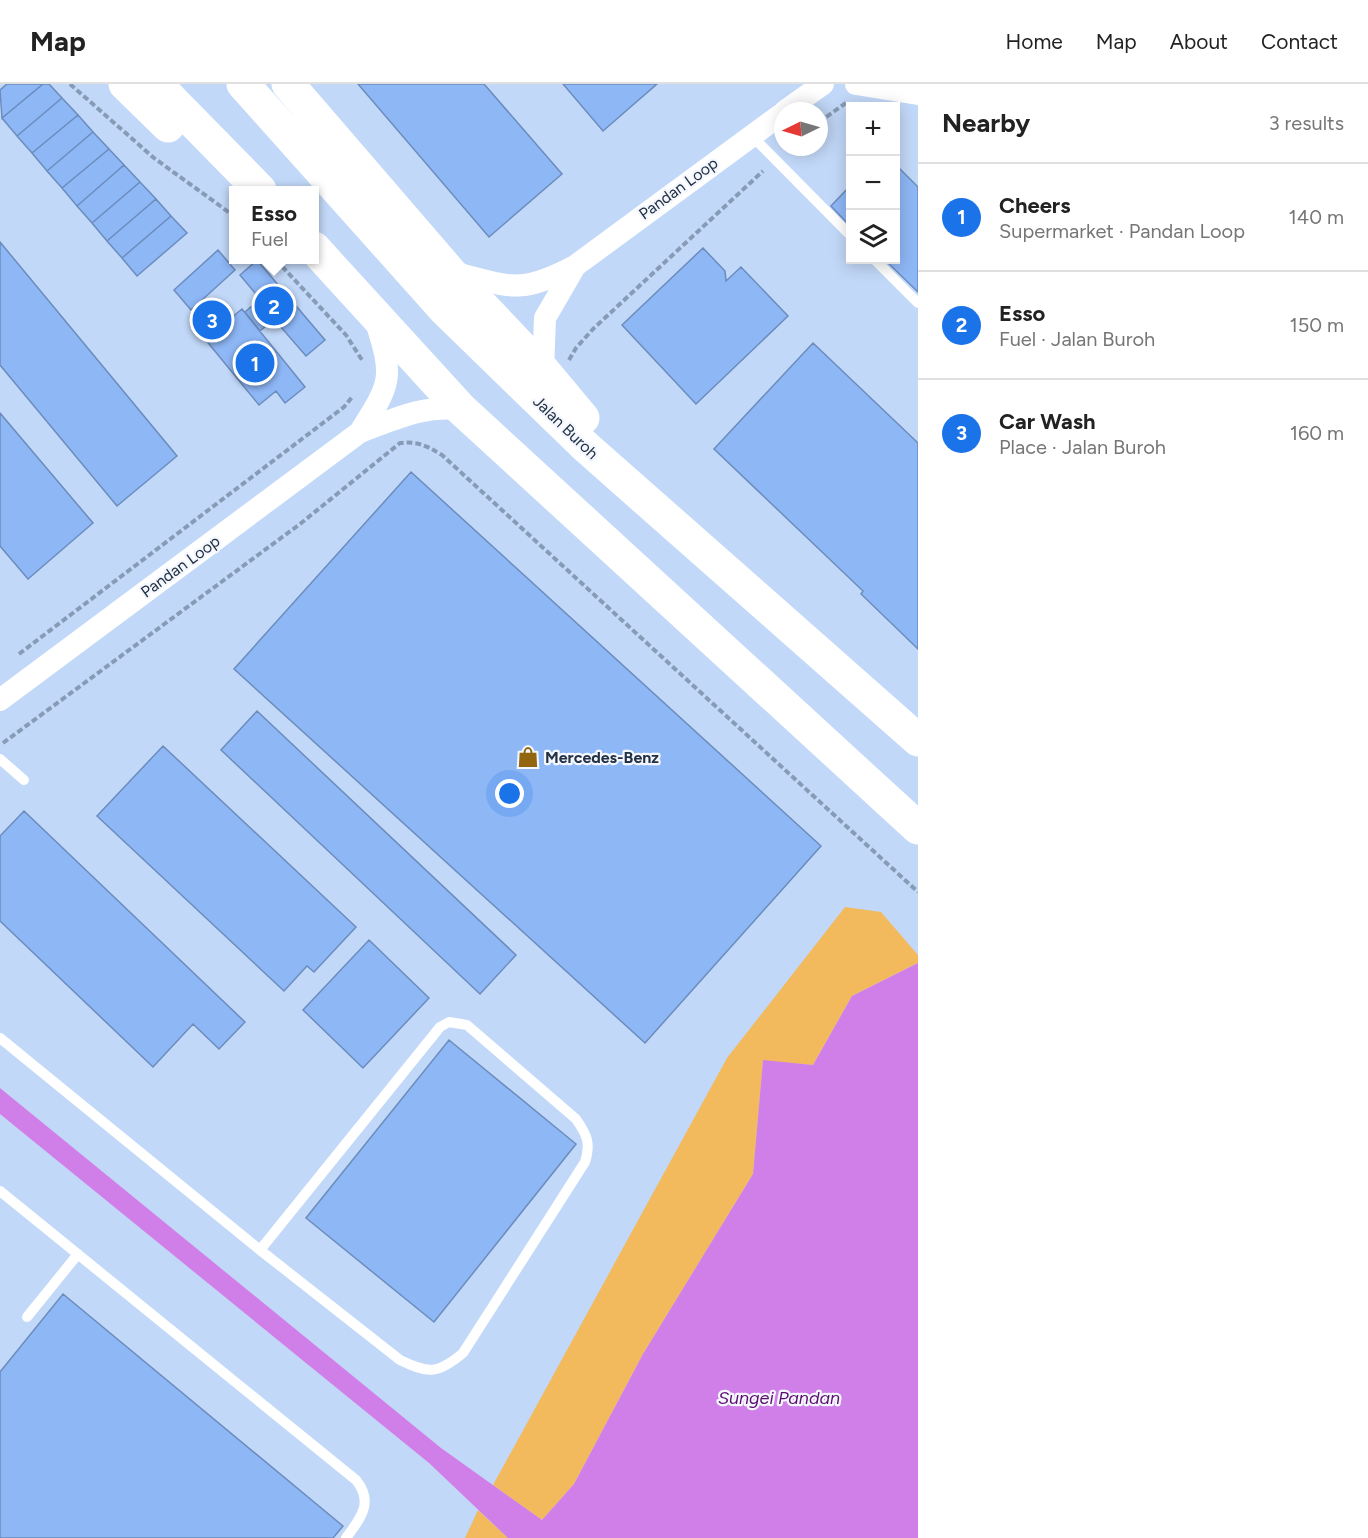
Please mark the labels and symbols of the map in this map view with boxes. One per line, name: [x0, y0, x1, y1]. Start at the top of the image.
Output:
north arrow: [774, 102, 828, 156]
street label: Pandan Loop: [635, 153, 721, 223]
pin: 2: [254, 284, 294, 328]
pin: 3: [192, 298, 232, 342]
pin: 1: [236, 340, 274, 386]
street label: Jalan Buroh: [529, 392, 602, 463]
street label: Pandan Loop: [137, 531, 223, 601]
shop icon: Mercedes-Benz: [516, 745, 540, 769]
place label: Mercedes-Benz: [545, 748, 659, 767]
your location: [495, 779, 524, 808]
water label: Sungei Pandan: [718, 1387, 840, 1409]

